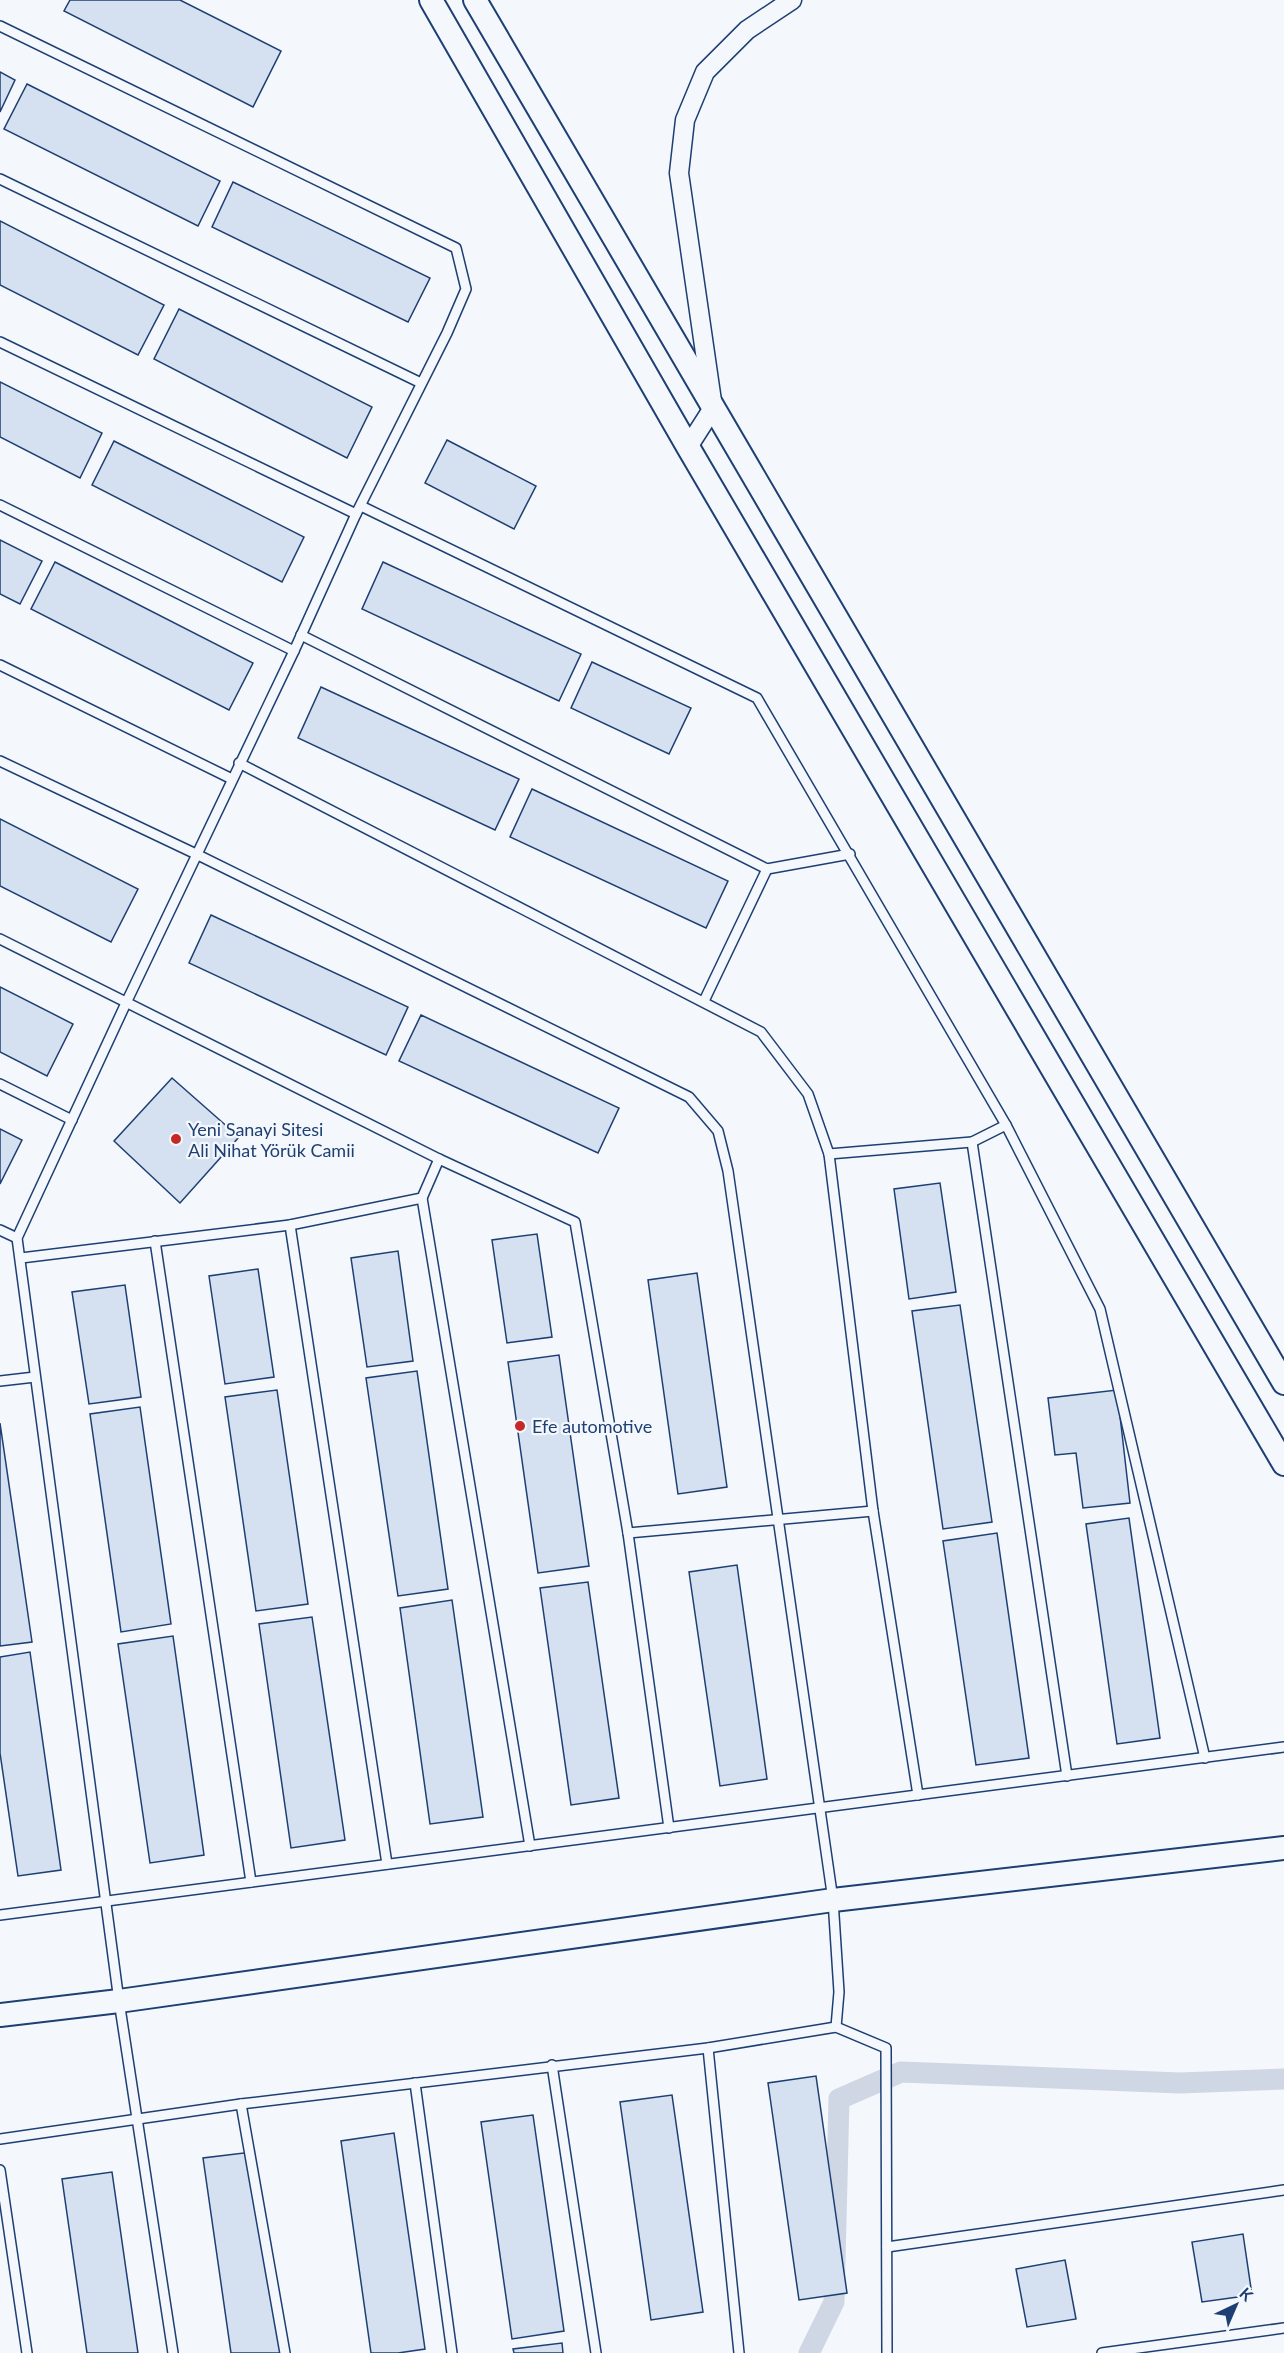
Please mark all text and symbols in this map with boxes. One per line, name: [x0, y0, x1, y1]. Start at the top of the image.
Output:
place label: Yeni Sanayi Sitesi Ali Nihat Yörük Camii: [188, 1118, 355, 1161]
marker: Yeni Sanayi Sitesi Ali Nihat Yörük Camii: [169, 1132, 183, 1146]
place label: Efe automotive: [532, 1415, 652, 1437]
marker: Efe automotive: [513, 1419, 527, 1433]
north arrow: [1206, 2275, 1266, 2335]
text: K: [1236, 2283, 1258, 2305]

